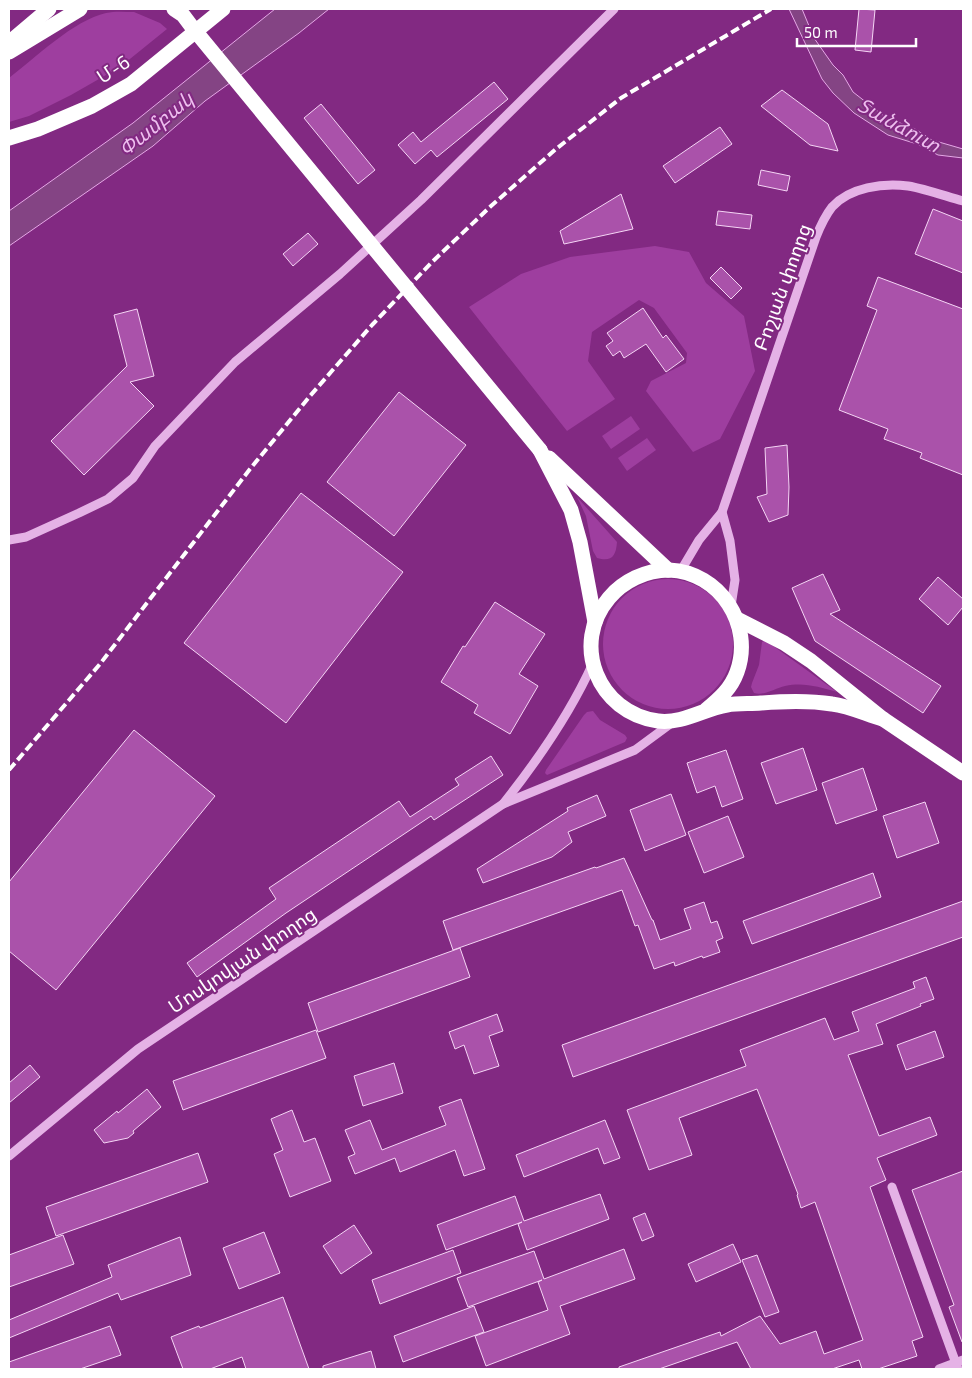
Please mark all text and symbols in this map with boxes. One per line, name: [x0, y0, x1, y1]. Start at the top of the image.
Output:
scale bar: [797, 15, 916, 47]
text: 50 m: [804, 23, 838, 41]
street label: Մ-6: [92, 49, 134, 88]
water label: Փամբակ: [113, 85, 199, 161]
water label: Տանձուտ: [854, 92, 945, 157]
street label: Բոշյան փողոց: [748, 220, 816, 354]
street label: Մոսկովյան փողոց: [163, 902, 321, 1018]

